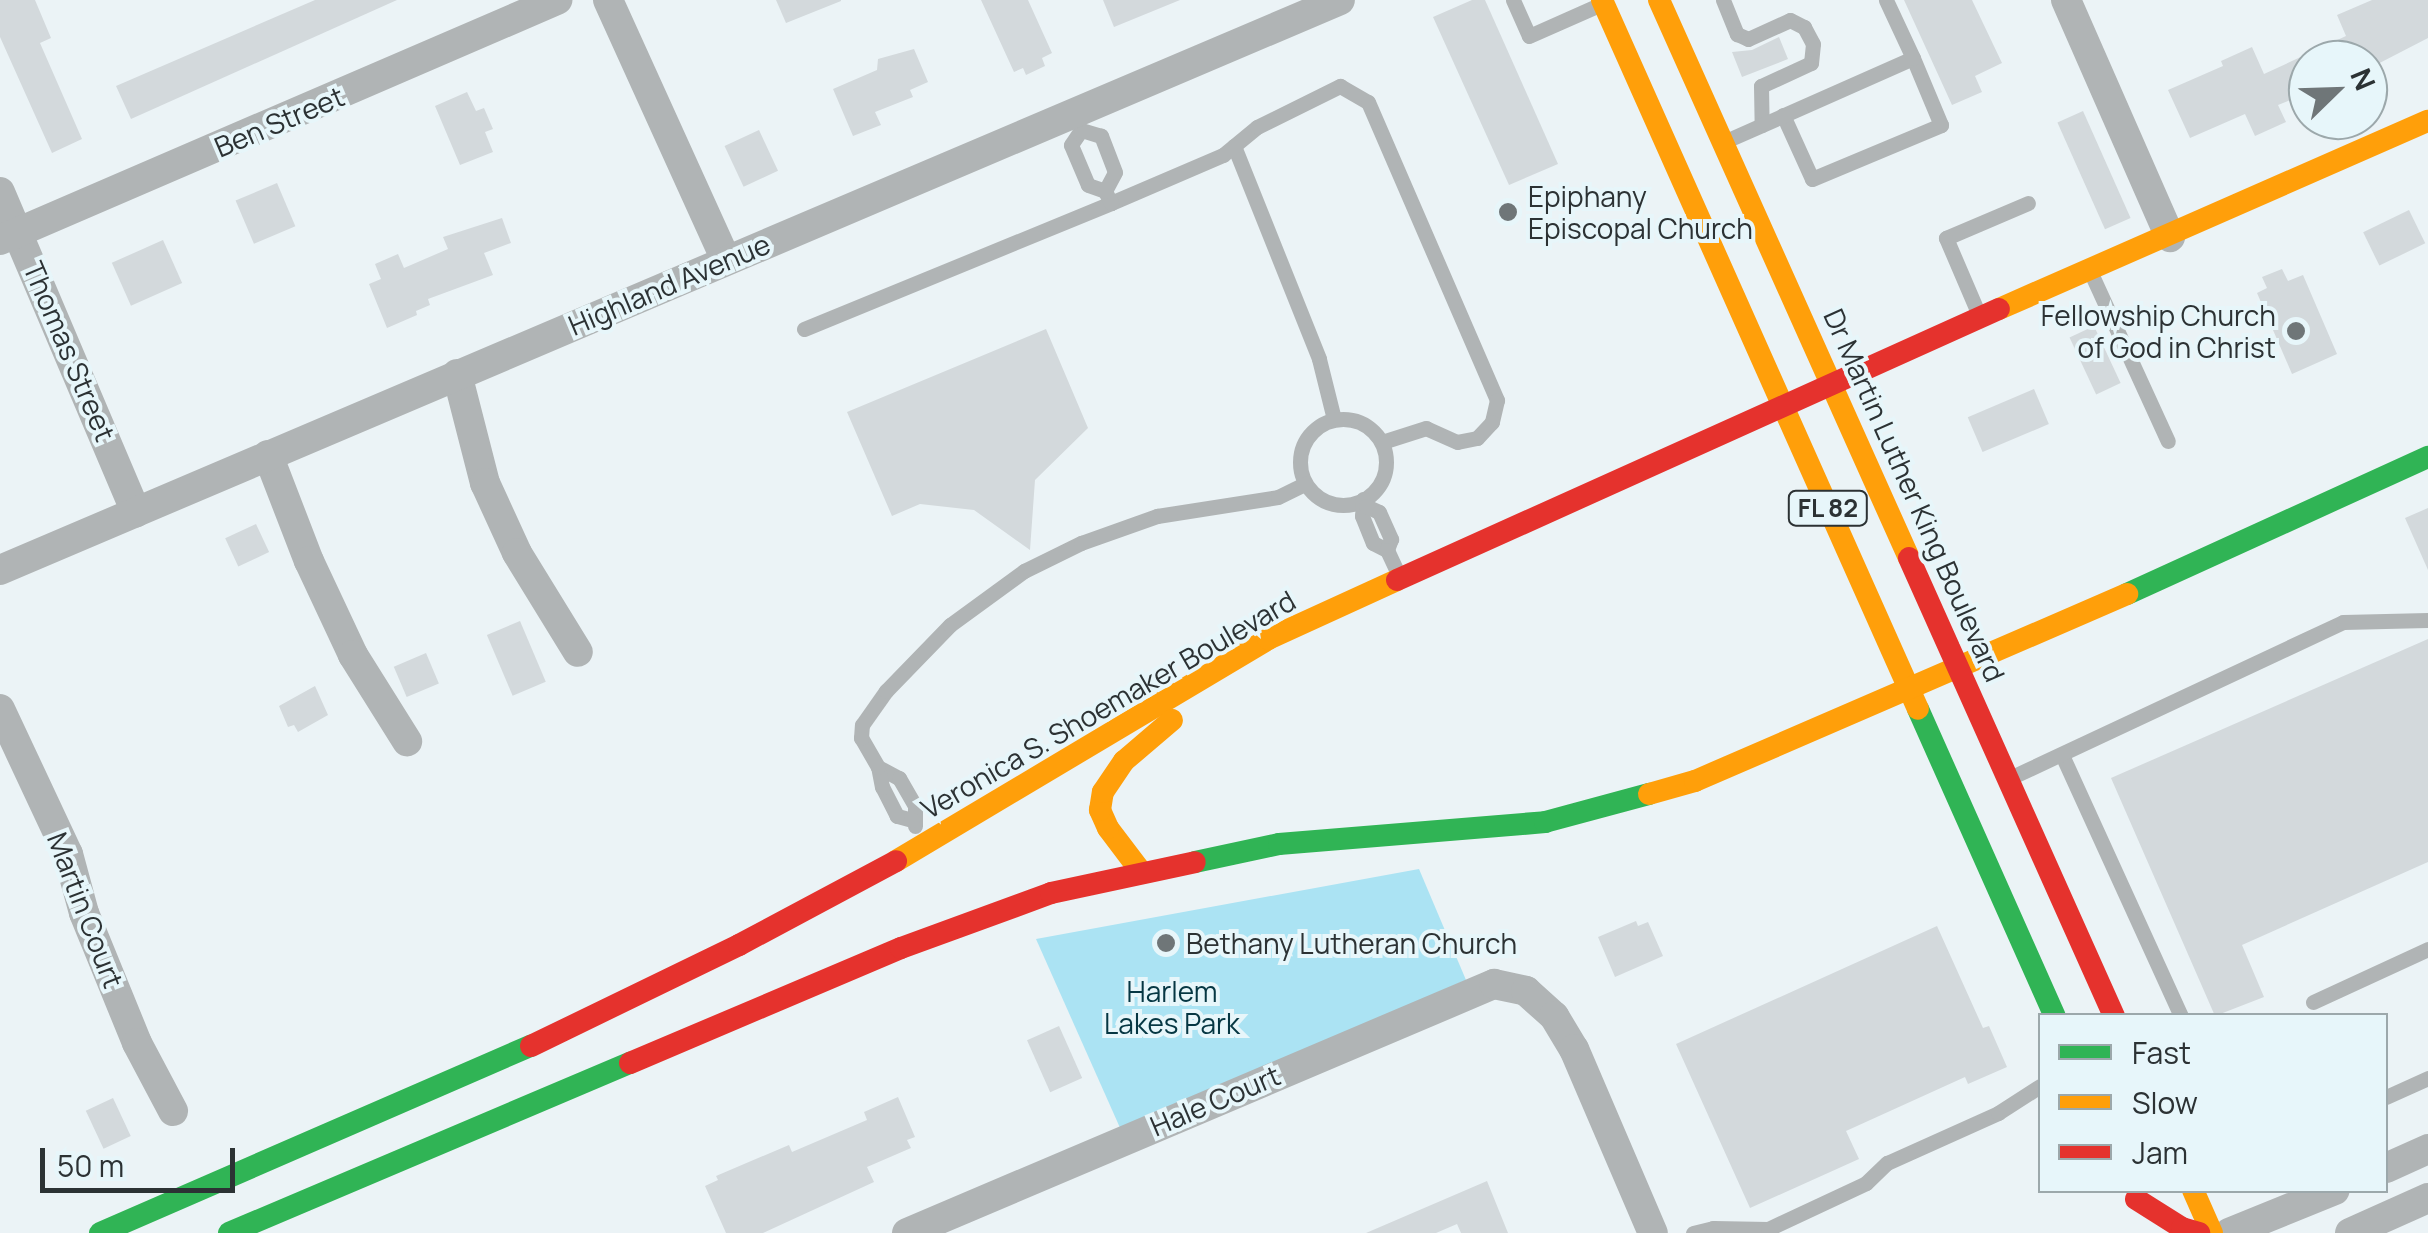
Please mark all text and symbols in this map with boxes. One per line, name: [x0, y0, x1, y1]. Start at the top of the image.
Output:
north arrow: [2288, 40, 2388, 140]
text: N: [2342, 62, 2385, 96]
street label: Ben Street: [209, 79, 349, 163]
place label: Epiphany Episcopal Church: [1528, 179, 1753, 245]
marker: Epiphany Episcopal Church: [1497, 201, 1519, 223]
street label: Highland Avenue: [563, 226, 775, 342]
street label: Thomas Street: [17, 256, 123, 446]
place label: Fellowship Church of God in Christ: [2041, 298, 2276, 364]
street label: Dr Martin Luther King Boulevard: [1817, 303, 2013, 687]
marker: Fellowship Church of God in Christ: [2285, 320, 2307, 342]
road number: FL 82: [1786, 488, 1870, 528]
street label: Veronica S. Shoemaker Boulevard: [915, 583, 1301, 825]
street label: Martin Court: [41, 828, 131, 992]
place label: Bethany Lutheran Church: [1186, 926, 1517, 960]
marker: Bethany Lutheran Church: [1155, 932, 1177, 954]
park label: Harlem Lakes Park: [1104, 974, 1240, 1040]
legend: [2038, 1013, 2388, 1193]
text: Fast: [2132, 1032, 2191, 1073]
street label: Hale Court: [1145, 1058, 1285, 1142]
text: Slow: [2132, 1082, 2198, 1123]
scale bar: [45, 1128, 240, 1190]
text: Jam: [2132, 1132, 2188, 1173]
text: 50 m: [57, 1145, 124, 1186]

